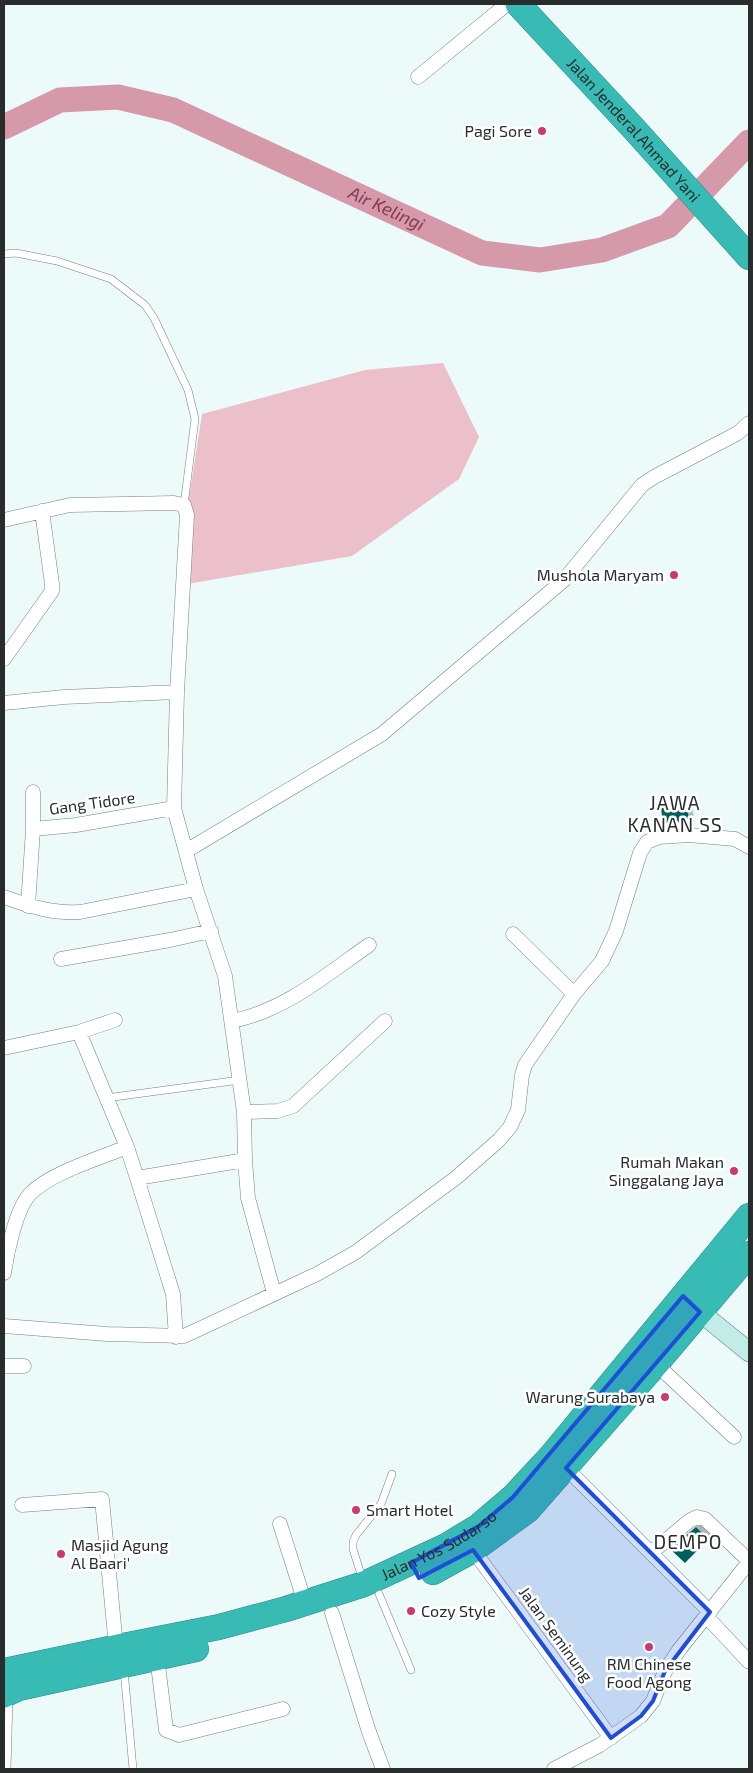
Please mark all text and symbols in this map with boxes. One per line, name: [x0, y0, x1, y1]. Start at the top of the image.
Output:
street label: Jalan Jenderal Ahmad Yani: [563, 53, 705, 206]
place label: Pagi Sore: [465, 121, 532, 140]
marker: Pagi Sore: [536, 125, 548, 137]
water label: Air Kelingi: [344, 180, 429, 235]
place label: Mushola Maryam: [537, 565, 664, 584]
marker: Mushola Maryam: [668, 569, 680, 581]
street label: Gang Tidore: [48, 787, 136, 818]
district label: JAWA KANAN SS: [627, 791, 723, 836]
place label: Rumah Makan Singgalang Jaya: [609, 1152, 724, 1189]
marker: Rumah Makan Singgalang Jaya: [728, 1165, 740, 1177]
place label: Warung Surabaya: [526, 1387, 655, 1406]
marker: Warung Surabaya: [659, 1391, 671, 1403]
place label: Smart Hotel: [366, 1500, 453, 1519]
marker: Smart Hotel: [350, 1504, 362, 1516]
street label: Jalan Yos Sudarso: [378, 1506, 500, 1584]
district label: DEMPO: [654, 1530, 722, 1553]
place label: Masjid Agung Al Baari': [71, 1535, 169, 1572]
marker: Masjid Agung Al Baari': [55, 1548, 67, 1560]
street label: Jalan Seminung: [516, 1582, 597, 1685]
place label: Cozy Style: [421, 1601, 496, 1620]
marker: Cozy Style: [405, 1605, 417, 1617]
marker: RM Chinese Food Agong: [643, 1641, 655, 1653]
place label: RM Chinese Food Agong: [606, 1654, 692, 1691]

